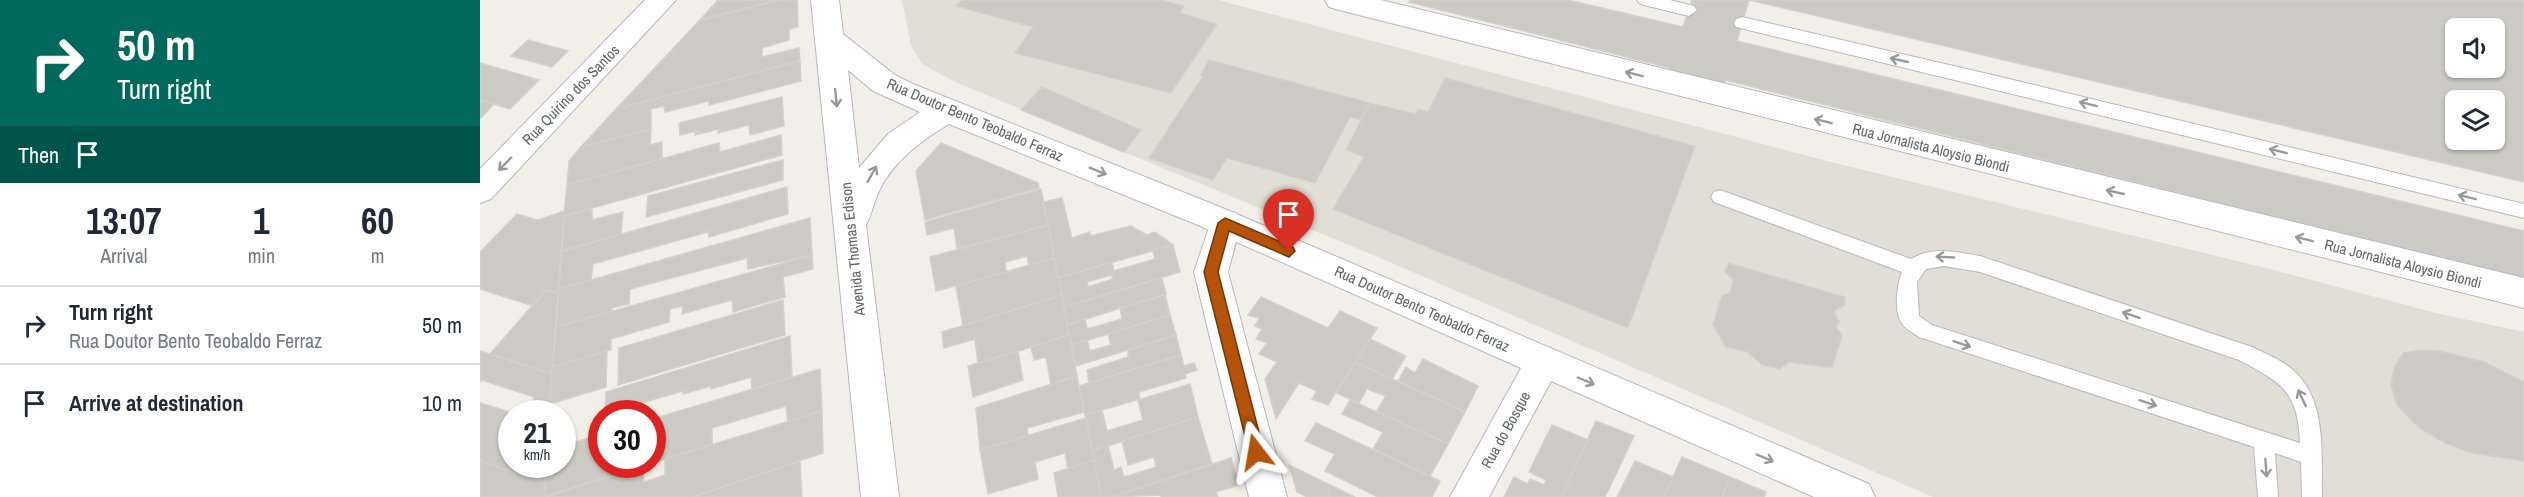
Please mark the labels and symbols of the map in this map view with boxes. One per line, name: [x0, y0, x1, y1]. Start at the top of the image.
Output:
street label: Rua Quirino dos Santos: [517, 40, 624, 149]
one-way arrow: [1889, 53, 1908, 65]
one-way arrow: [1625, 67, 1644, 79]
street label: Rua Doutor Bento Teobaldo Ferraz: [884, 73, 1067, 166]
one-way arrow: [831, 87, 842, 107]
one-way arrow: [2079, 98, 2098, 110]
one-way arrow: [1814, 114, 1833, 126]
street label: Rua Jornalista Aloysio Biondi: [1850, 118, 2012, 177]
one-way arrow: [2269, 144, 2288, 156]
one-way arrow: [498, 156, 512, 171]
one-way arrow: [866, 166, 878, 183]
one-way arrow: [1089, 166, 1107, 177]
street label: Avenida Thomas Edison: [835, 181, 870, 318]
one-way arrow: [2106, 186, 2125, 198]
pin: [1263, 189, 1314, 251]
one-way arrow: [2458, 191, 2477, 203]
one-way arrow: [2295, 232, 2314, 244]
street label: Rua Jornalista Aloysio Biondi: [2322, 234, 2484, 293]
one-way arrow: [1935, 252, 1955, 263]
street label: Rua Doutor Bento Teobaldo Ferraz: [1331, 260, 1513, 357]
one-way arrow: [2122, 308, 2141, 319]
one-way arrow: [1952, 339, 1971, 350]
one-way arrow: [1577, 375, 1595, 387]
street label: Rua do Bosque: [1476, 387, 1535, 472]
one-way arrow: [2295, 389, 2307, 407]
one-way arrow: [2138, 398, 2157, 409]
speed limit sign: 30: [588, 400, 666, 478]
position arrow: [1224, 420, 1288, 484]
one-way arrow: [1756, 452, 1774, 464]
one-way arrow: [2261, 458, 2272, 478]

